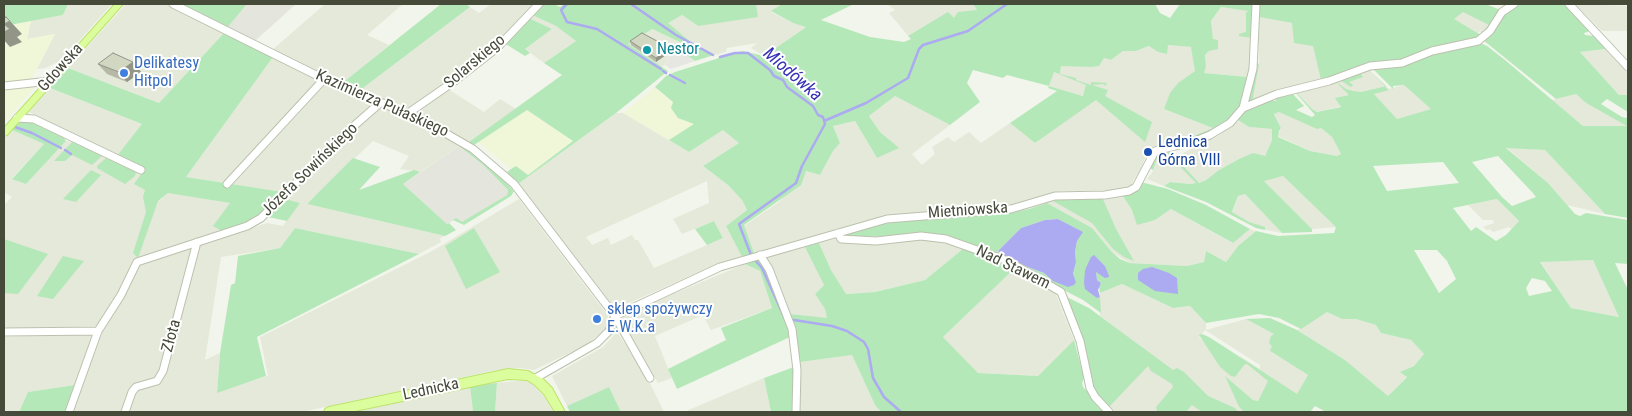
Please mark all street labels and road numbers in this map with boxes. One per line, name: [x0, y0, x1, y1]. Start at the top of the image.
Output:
street label: Solarskiego: [440, 31, 510, 93]
street label: Gdowska: [34, 40, 88, 96]
street label: Kazimierza Pułaskiego: [313, 66, 451, 142]
street label: Józefa Sowińskiego: [258, 119, 362, 221]
street label: Mietniowska: [927, 199, 1009, 223]
street label: Nad Stawem: [973, 242, 1053, 294]
street label: Złota: [158, 318, 186, 354]
street label: Lednicka: [401, 375, 461, 405]

